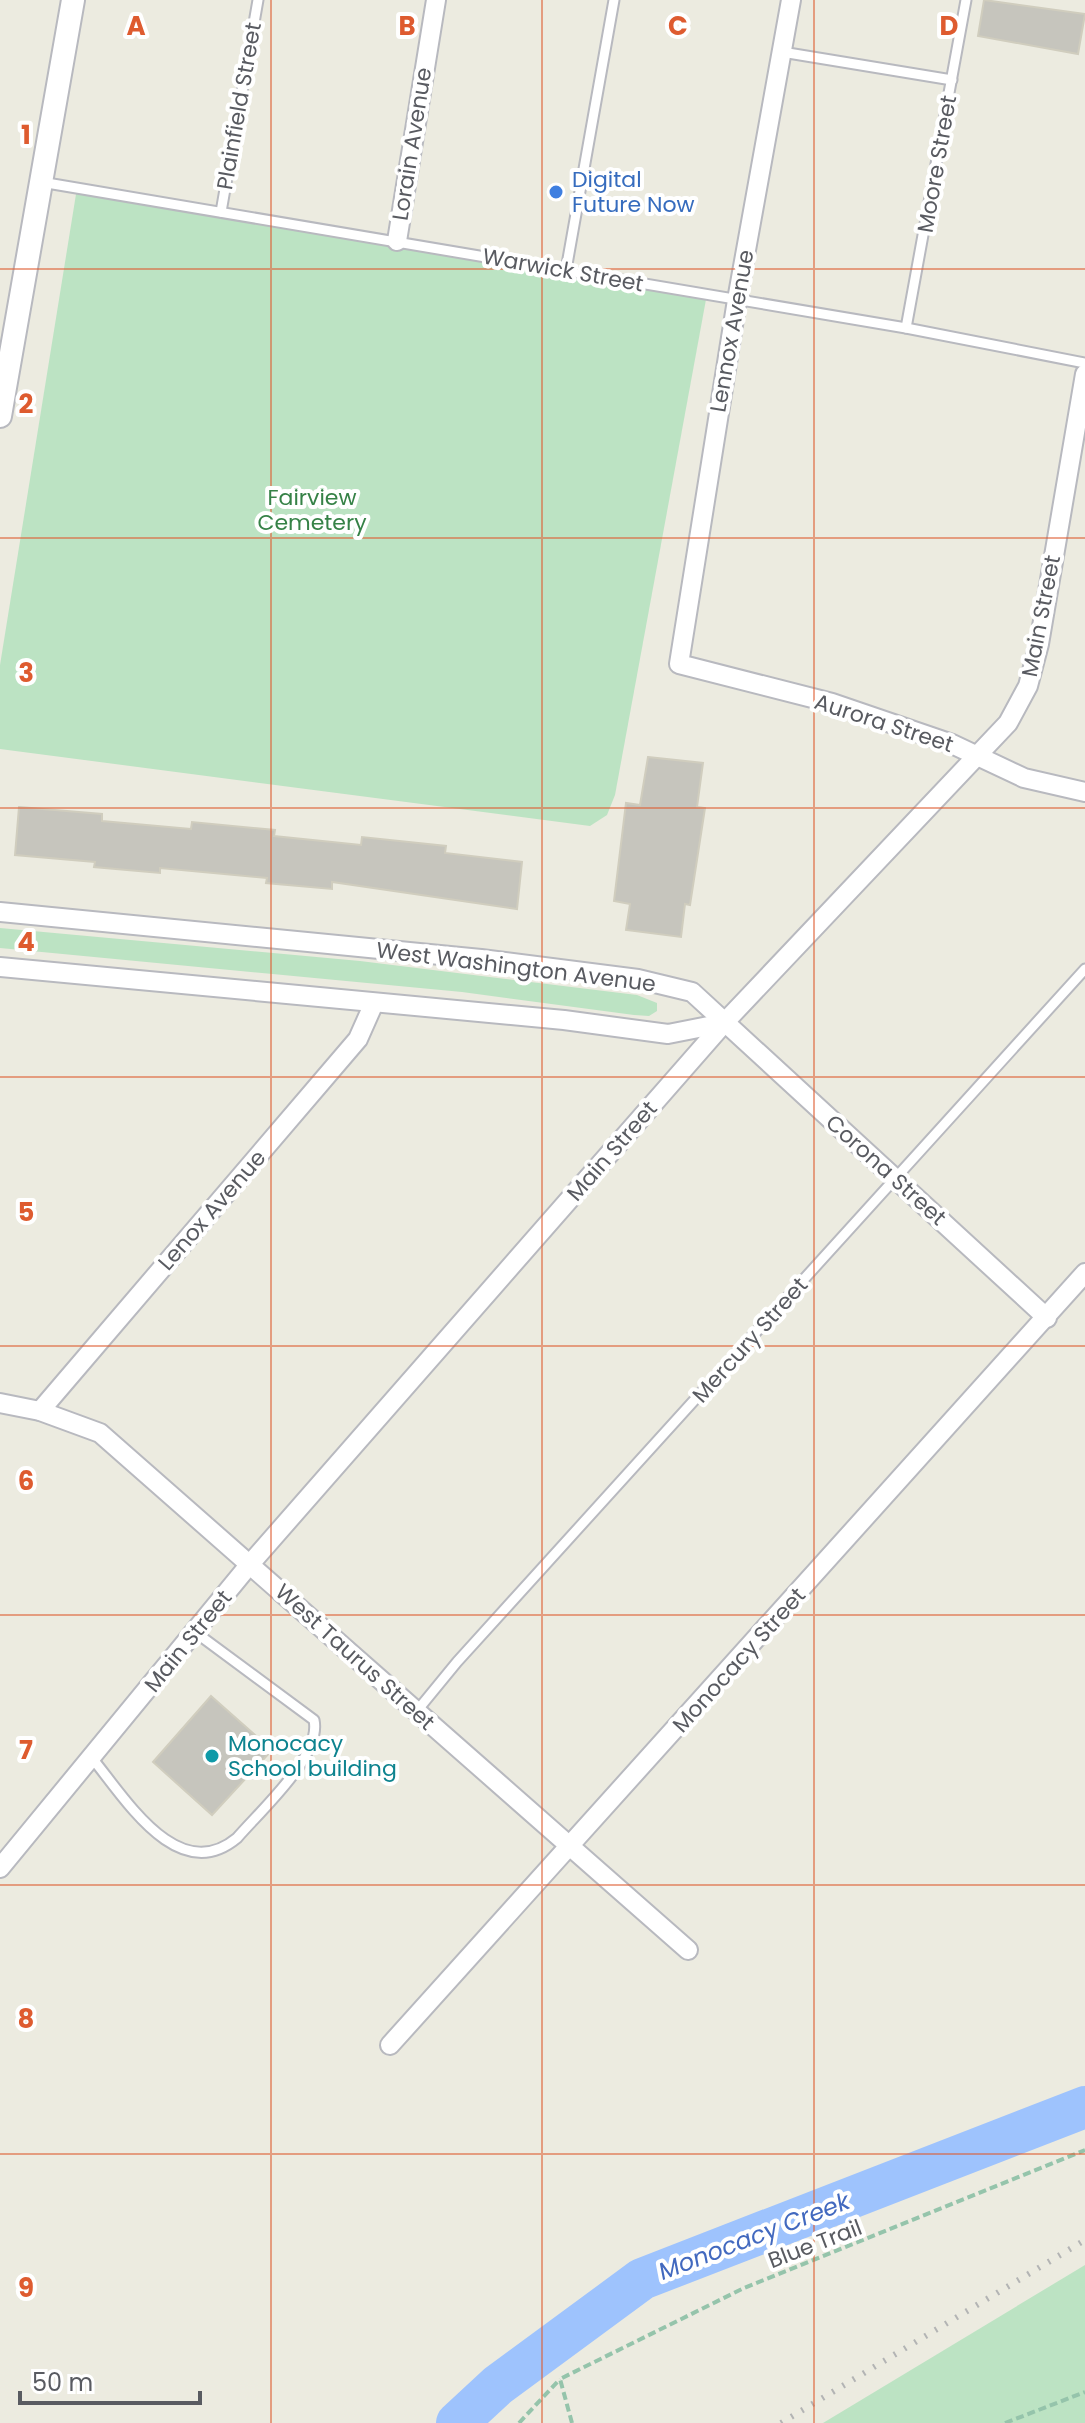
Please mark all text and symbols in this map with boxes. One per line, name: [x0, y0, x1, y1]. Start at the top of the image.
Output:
text: A: [126, 8, 146, 44]
text: B: [398, 8, 416, 44]
text: C: [668, 8, 688, 44]
text: D: [940, 8, 959, 44]
street label: Plainfield Street: [209, 20, 269, 192]
street label: Lorain Avenue: [385, 65, 439, 223]
street label: Moore Street: [910, 93, 964, 235]
text: 1: [21, 117, 31, 153]
place label: Digital Future Now: [572, 164, 695, 220]
marker: Digital Future Now: [547, 183, 565, 201]
street label: Warwick Street: [480, 241, 646, 299]
street label: Lennox Avenue: [702, 247, 762, 415]
text: 2: [19, 386, 34, 422]
park label: Fairview Cemetery: [257, 482, 367, 538]
street label: Main Street: [1014, 552, 1068, 680]
text: 3: [18, 655, 34, 691]
street label: Aurora Street: [810, 686, 958, 760]
text: 4: [17, 924, 35, 960]
street label: West Washington Avenue: [374, 934, 658, 1000]
street label: Main Street: [560, 1094, 664, 1208]
street label: Corona Street: [819, 1107, 953, 1233]
street label: Lenox Avenue: [151, 1143, 273, 1277]
text: 5: [18, 1194, 34, 1230]
street label: Mercury Street: [685, 1271, 815, 1409]
text: 6: [18, 1463, 34, 1499]
street label: West Taurus Street: [268, 1577, 442, 1737]
street label: Monocacy Street: [665, 1581, 813, 1739]
street label: Main Street: [137, 1583, 239, 1699]
place label: Monocacy School building: [228, 1728, 397, 1784]
text: 7: [19, 1732, 33, 1768]
marker: Monocacy School building: [203, 1747, 221, 1765]
text: 8: [18, 2001, 34, 2037]
water label: Monocacy Creek: [654, 2184, 856, 2288]
street label: Blue Trail: [764, 2212, 866, 2276]
text: 9: [18, 2270, 34, 2306]
scale bar: [20, 2355, 200, 2405]
text: 50 m: [32, 2366, 93, 2399]

